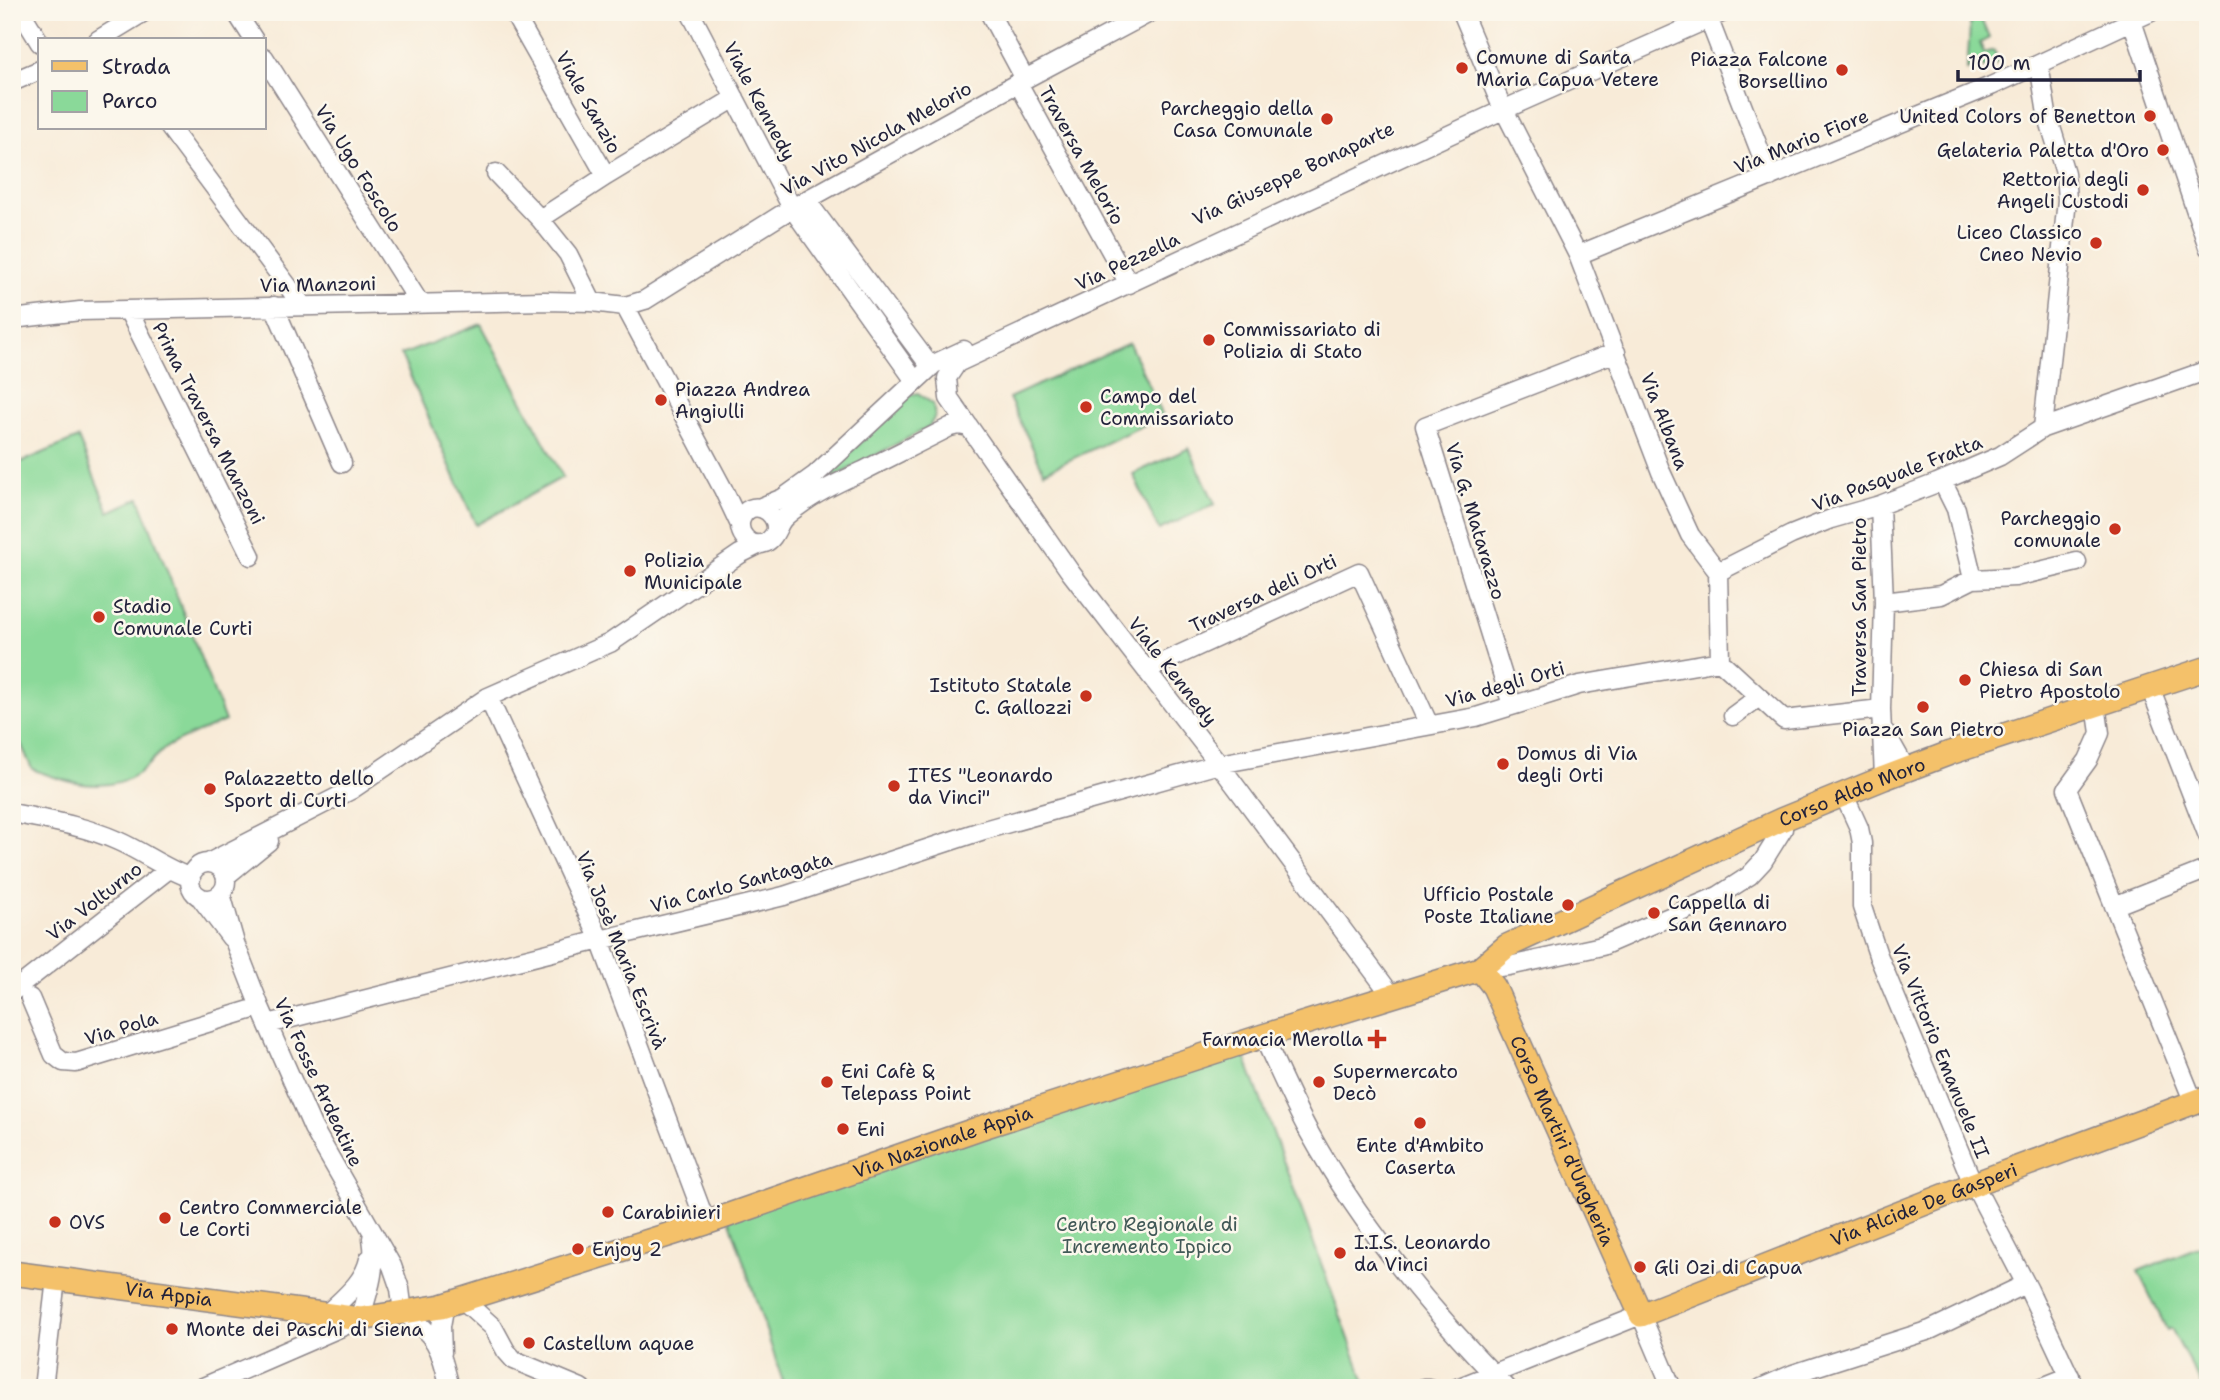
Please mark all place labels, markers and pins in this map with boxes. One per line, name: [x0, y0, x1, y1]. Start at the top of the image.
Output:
place label: Comune di Santa Maria Capua Vetere: [1476, 45, 1659, 92]
place label: Piazza Falcone Borsellino: [1690, 47, 1828, 94]
marker: Comune di Santa Maria Capua Vetere: [1454, 60, 1470, 76]
marker: Piazza Falcone Borsellino: [1834, 62, 1850, 78]
place label: Parcheggio della Casa Comunale: [1160, 96, 1313, 143]
place label: United Colors of Benetton: [1899, 104, 2136, 129]
marker: United Colors of Benetton: [2142, 108, 2158, 124]
marker: Parcheggio della Casa Comunale: [1319, 111, 1335, 127]
place label: Gelateria Paletta d'Oro: [1937, 138, 2149, 163]
marker: Gelateria Paletta d'Oro: [2155, 142, 2171, 158]
place label: Rettoria degli Angeli Custodi: [1997, 167, 2129, 214]
marker: Rettoria degli Angeli Custodi: [2135, 182, 2151, 198]
place label: Liceo Classico Cneo Nevio: [1957, 220, 2082, 267]
marker: Liceo Classico Cneo Nevio: [2088, 235, 2104, 251]
place label: Commissariato di Polizia di Stato: [1223, 317, 1381, 364]
marker: Commissariato di Polizia di Stato: [1201, 332, 1217, 348]
place label: Piazza Andrea Angiulli: [675, 377, 810, 424]
place label: Campo del Commissariato: [1100, 384, 1234, 431]
marker: Piazza Andrea Angiulli: [653, 392, 669, 408]
marker: Campo del Commissariato: [1078, 399, 1094, 415]
place label: Parcheggio comunale: [2001, 506, 2101, 553]
marker: Parcheggio comunale: [2107, 521, 2123, 537]
place label: Polizia Municipale: [644, 548, 743, 595]
marker: Polizia Municipale: [622, 563, 638, 579]
place label: Stadio Comunale Curti: [113, 594, 253, 641]
marker: Stadio Comunale Curti: [91, 609, 107, 625]
place label: Chiesa di San Pietro Apostolo: [1979, 657, 2120, 704]
marker: Chiesa di San Pietro Apostolo: [1957, 672, 1973, 688]
place label: Istituto Statale C. Gallozzi: [930, 673, 1072, 720]
marker: Istituto Statale C. Gallozzi: [1078, 688, 1094, 704]
marker: Piazza San Pietro: [1915, 699, 1931, 715]
place label: Piazza San Pietro: [1842, 717, 2004, 742]
place label: Domus di Via degli Orti: [1517, 741, 1637, 788]
marker: Domus di Via degli Orti: [1495, 756, 1511, 772]
place label: ITES "Leonardo da Vinci": [908, 763, 1053, 810]
place label: Palazzetto dello Sport di Curti: [224, 766, 374, 813]
marker: ITES "Leonardo da Vinci": [886, 778, 902, 794]
marker: Palazzetto dello Sport di Curti: [202, 781, 218, 797]
place label: Ufficio Postale Poste Italiane: [1423, 882, 1554, 929]
place label: Cappella di San Gennaro: [1668, 890, 1787, 937]
marker: Ufficio Postale Poste Italiane: [1560, 897, 1576, 913]
marker: Cappella di San Gennaro: [1646, 905, 1662, 921]
place label: Farmacia Merolla: [1202, 1027, 1363, 1052]
marker: Farmacia Merolla: [1369, 1031, 1385, 1047]
place label: Eni Cafè & Telepass Point: [841, 1059, 971, 1106]
place label: Supermercato Decò: [1333, 1059, 1458, 1106]
marker: Eni Cafè & Telepass Point: [819, 1074, 835, 1090]
marker: Supermercato Decò: [1311, 1074, 1327, 1090]
marker: Ente d'Ambito Caserta: [1412, 1115, 1428, 1131]
place label: Eni: [857, 1117, 885, 1142]
marker: Eni: [835, 1121, 851, 1137]
place label: Ente d'Ambito Caserta: [1356, 1133, 1484, 1180]
place label: Centro Commerciale Le Corti: [179, 1195, 362, 1242]
place label: Carabinieri: [622, 1200, 721, 1225]
marker: Carabinieri: [600, 1204, 616, 1220]
place label: OVS: [69, 1210, 105, 1235]
marker: Centro Commerciale Le Corti: [157, 1210, 173, 1226]
marker: OVS: [47, 1214, 63, 1230]
place label: I.I.S. Leonardo da Vinci: [1354, 1230, 1491, 1277]
place label: Enjoy 2: [592, 1237, 662, 1262]
marker: Enjoy 2: [570, 1241, 586, 1257]
marker: I.I.S. Leonardo da Vinci: [1332, 1245, 1348, 1261]
place label: Gli Ozi di Capua: [1654, 1255, 1802, 1280]
marker: Gli Ozi di Capua: [1632, 1259, 1648, 1275]
place label: Monte dei Paschi di Siena: [186, 1317, 424, 1342]
marker: Monte dei Paschi di Siena: [164, 1321, 180, 1337]
place label: Castellum aquae: [543, 1331, 695, 1356]
marker: Castellum aquae: [521, 1335, 537, 1351]

